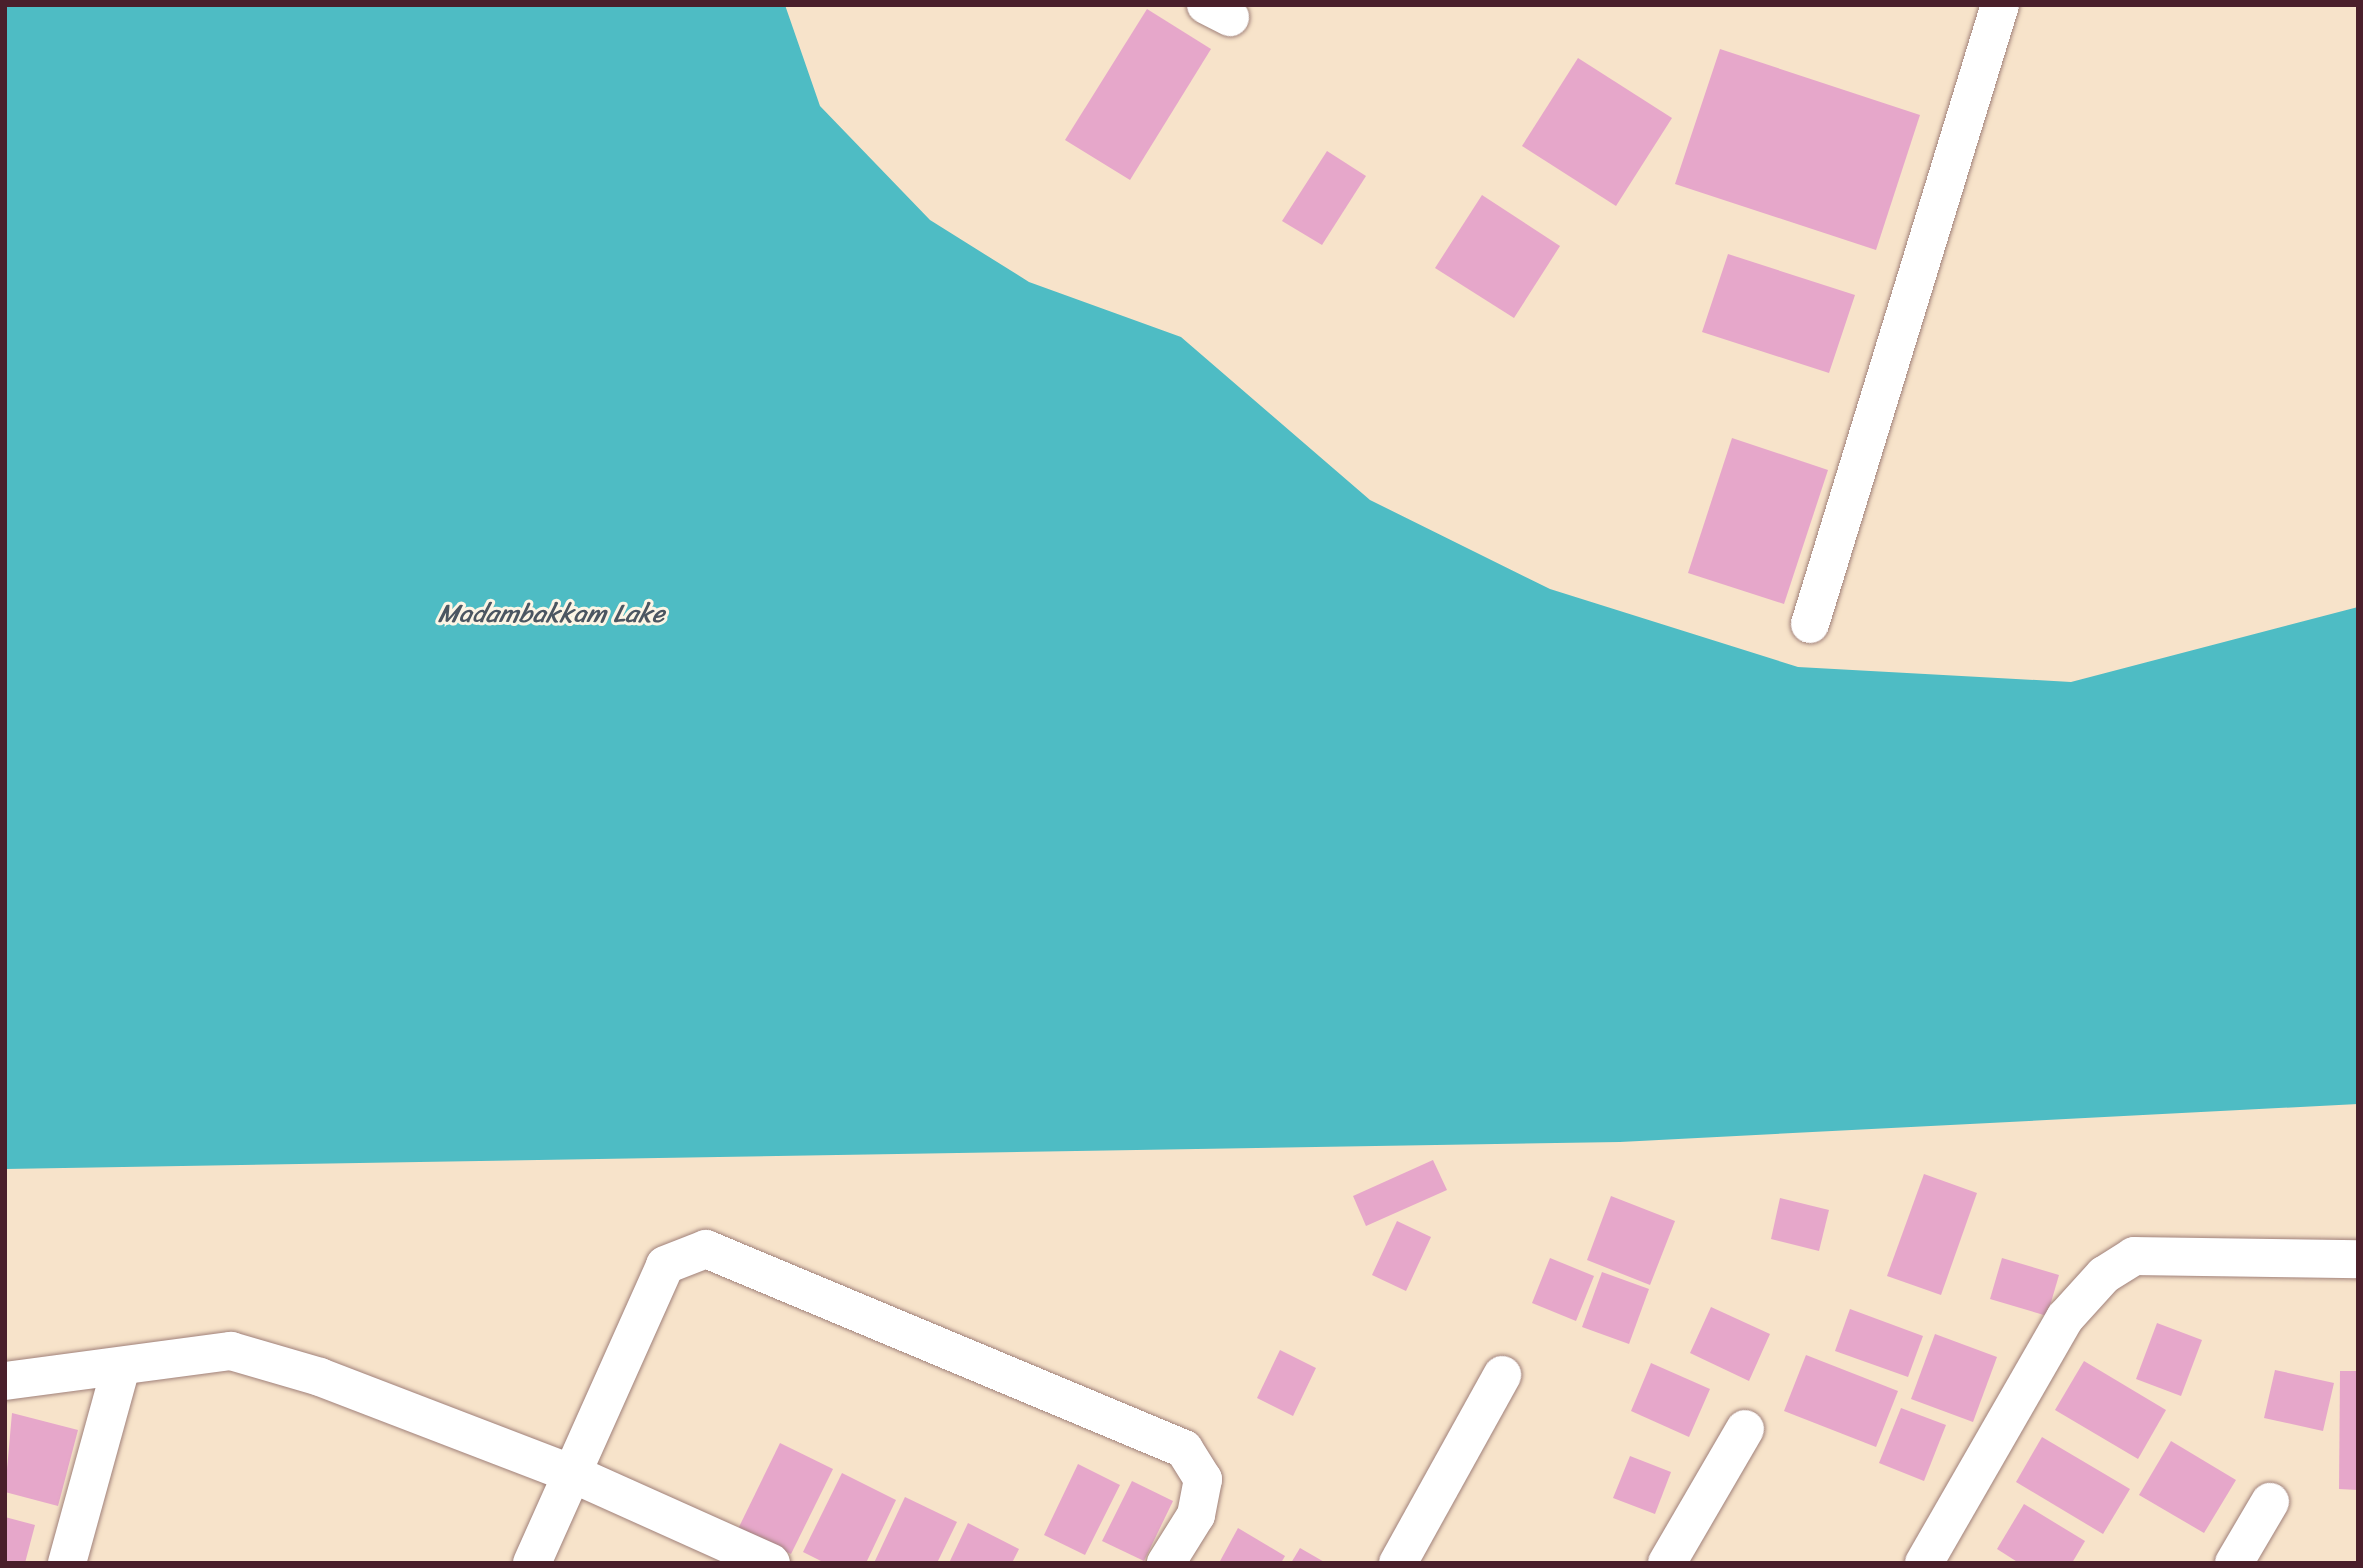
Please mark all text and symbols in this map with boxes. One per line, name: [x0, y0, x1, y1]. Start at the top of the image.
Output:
water label: Madambakkam Lake: [437, 598, 665, 630]

